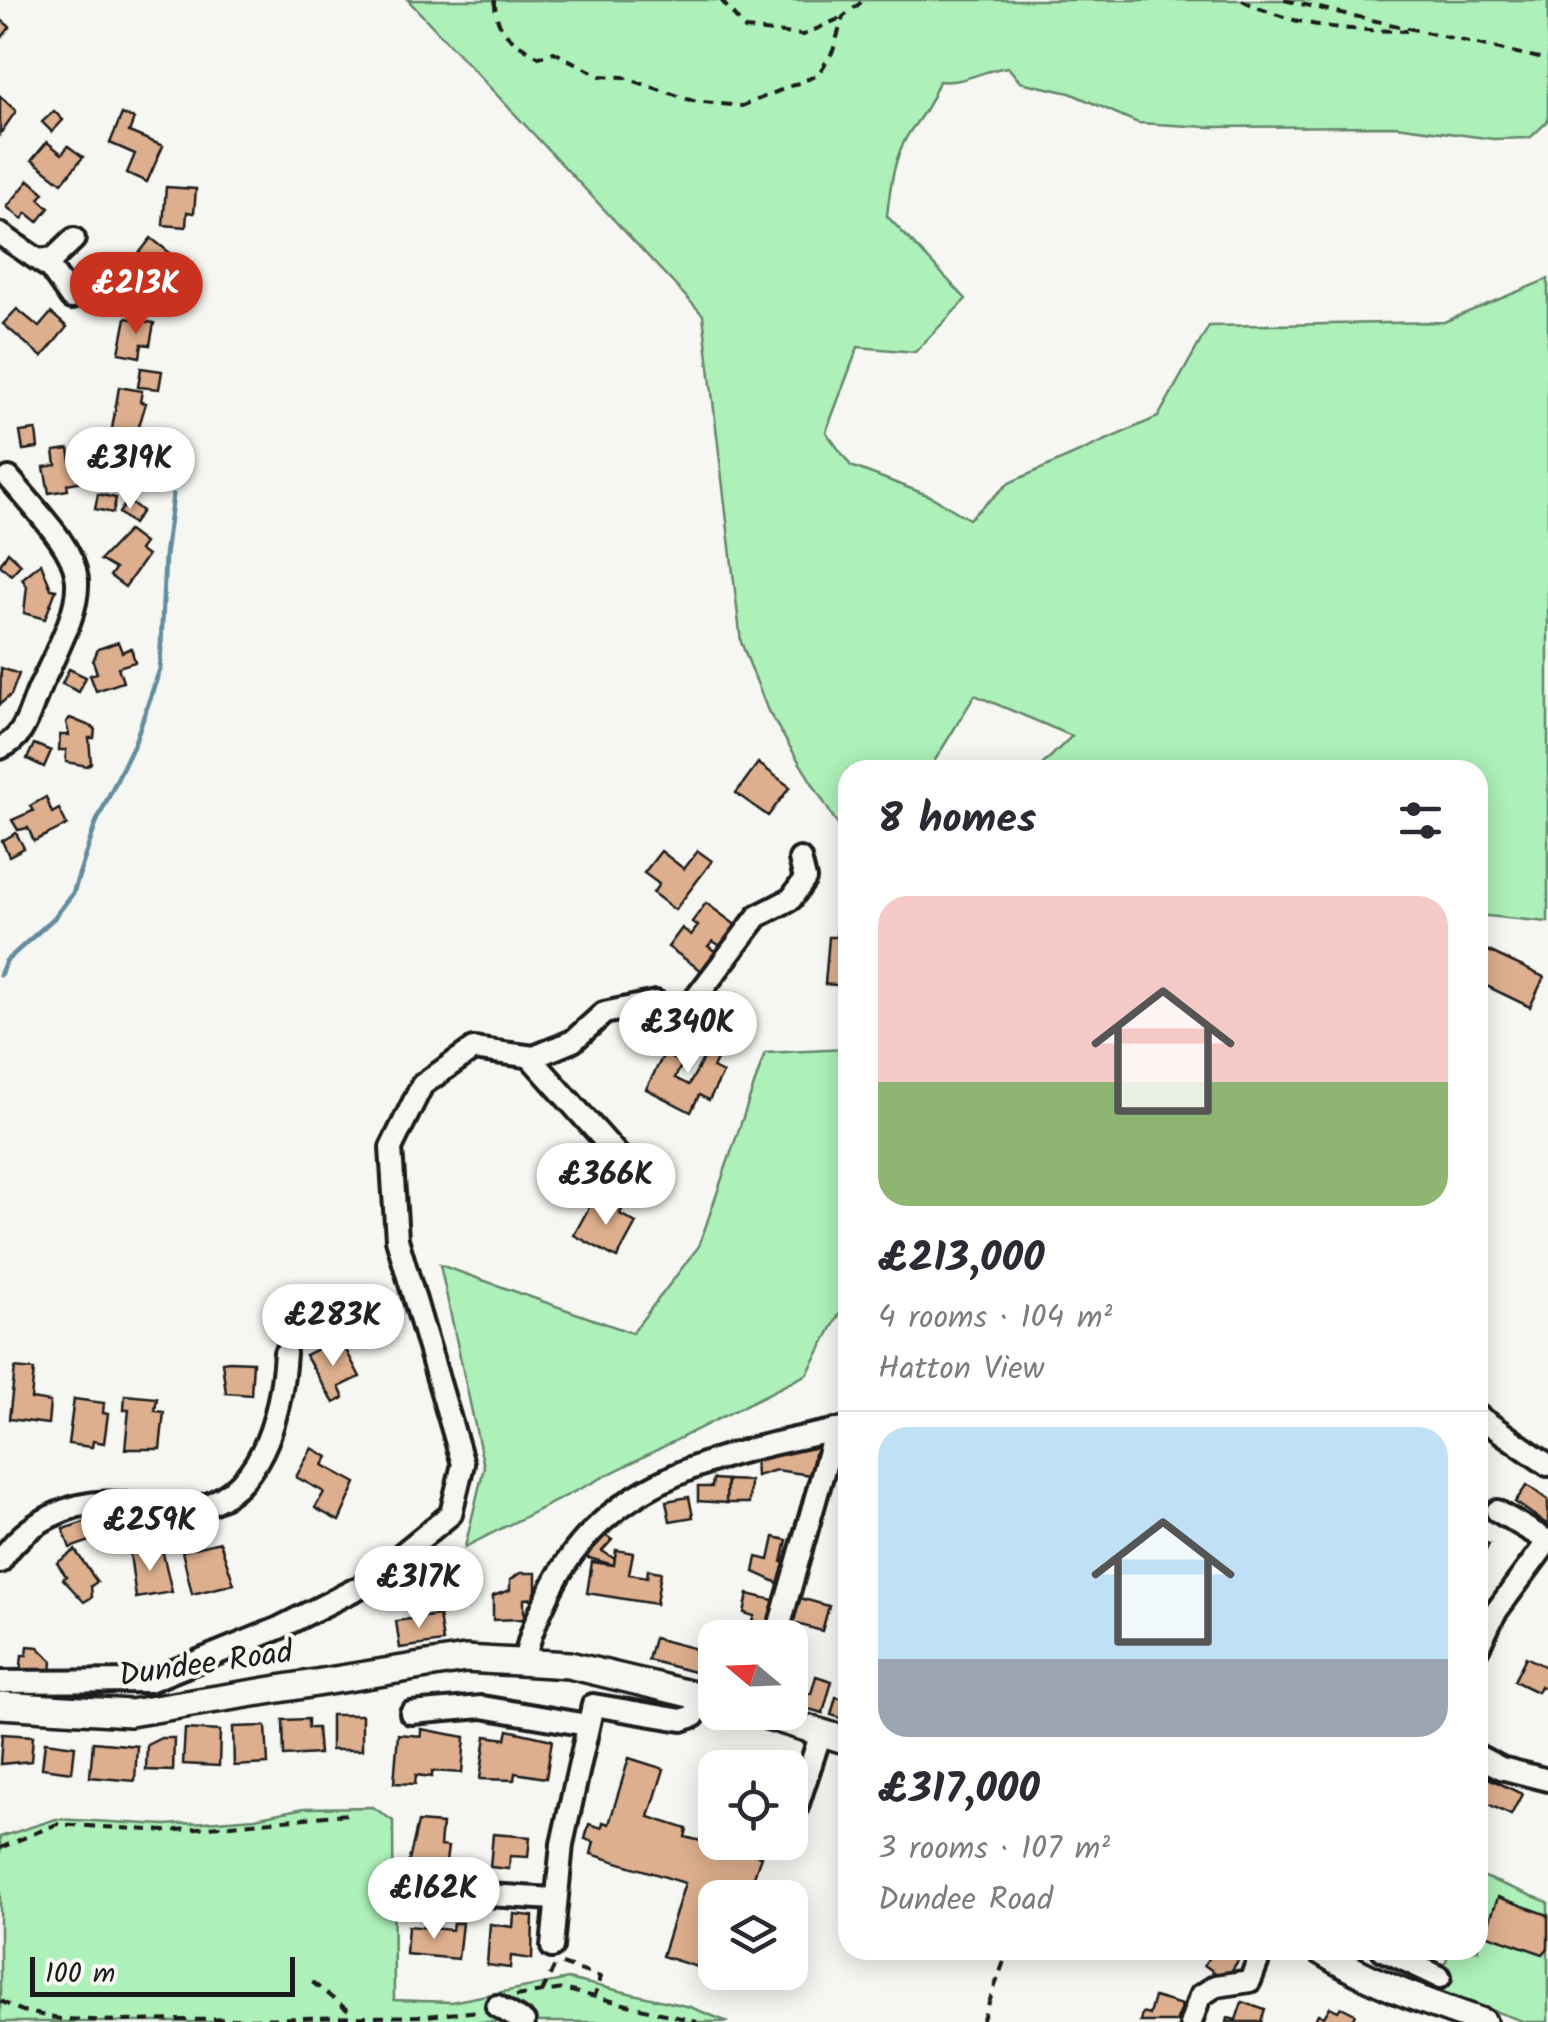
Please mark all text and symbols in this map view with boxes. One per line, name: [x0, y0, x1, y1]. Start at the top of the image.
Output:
pin: £213K: [66, 252, 206, 337]
text: £213K: [92, 259, 180, 310]
pin: £319K: [60, 427, 200, 512]
text: £319K: [87, 434, 173, 485]
text: 8 homes: [878, 787, 1036, 854]
icon: filters: [1393, 793, 1448, 848]
icon: home: [1073, 961, 1253, 1141]
pin: £340K: [618, 991, 758, 1076]
text: £340K: [641, 998, 735, 1049]
pin: £366K: [536, 1143, 676, 1228]
text: £366K: [559, 1150, 653, 1201]
text: £213,000: [878, 1226, 1045, 1293]
pin: £283K: [263, 1284, 403, 1369]
text: £283K: [284, 1291, 382, 1342]
text: 4 rooms · 104 m²: [878, 1293, 1112, 1344]
text: Hatton View: [878, 1344, 1044, 1395]
pin: £259K: [80, 1489, 220, 1574]
icon: home: [1073, 1492, 1253, 1672]
text: £259K: [103, 1496, 197, 1547]
pin: £317K: [349, 1546, 489, 1631]
text: £317K: [377, 1553, 461, 1604]
north arrow: [698, 1620, 808, 1730]
map controls: [698, 1620, 808, 1990]
street label: Dundee Road: [116, 1627, 297, 1702]
button: locate: [698, 1750, 808, 1860]
text: £317,000: [878, 1757, 1040, 1824]
text: 3 rooms · 107 m²: [878, 1824, 1110, 1875]
pin: £162K: [364, 1857, 504, 1942]
text: £162K: [390, 1864, 478, 1915]
text: Dundee Road: [878, 1875, 1053, 1926]
button: layers: [698, 1880, 808, 1990]
scale bar: [30, 1952, 295, 1996]
text: 100 m: [45, 1952, 115, 1997]

